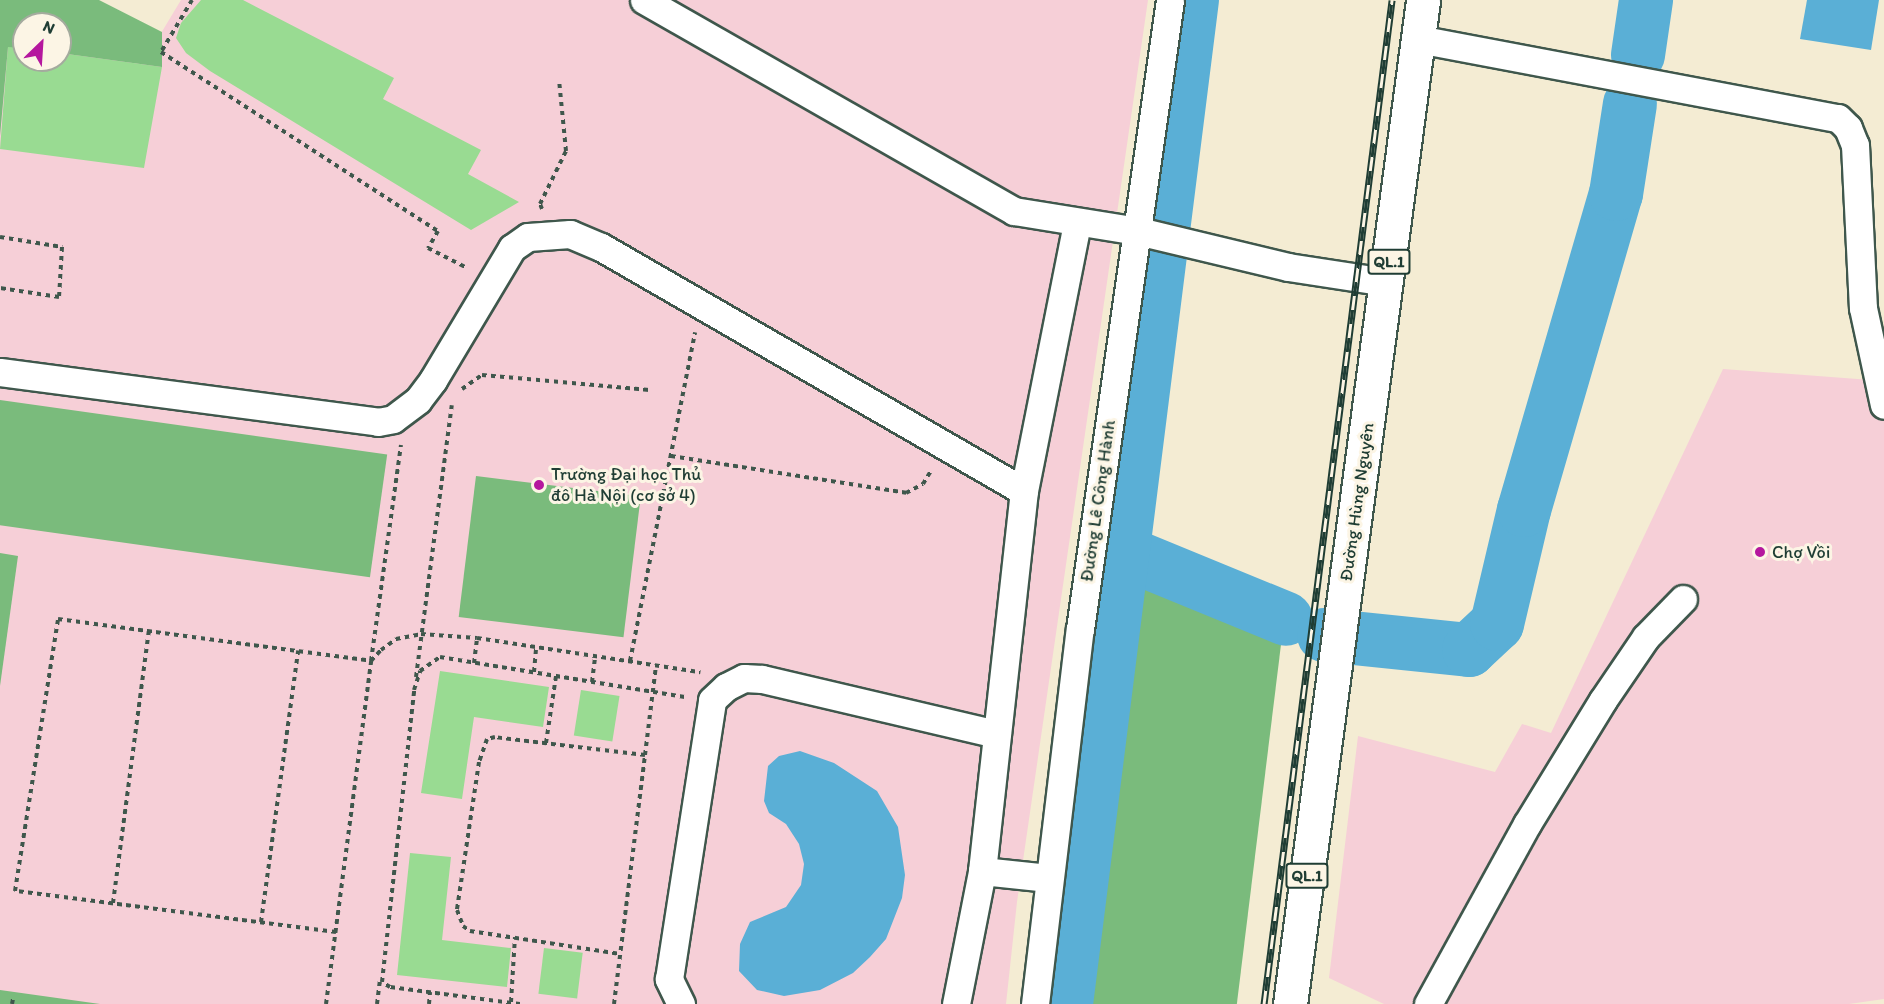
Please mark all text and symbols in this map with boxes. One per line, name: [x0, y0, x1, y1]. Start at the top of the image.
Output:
north arrow: [12, 12, 72, 72]
text: N: [40, 16, 58, 38]
road number: QL.1: [1366, 249, 1412, 275]
street label: Đường Lê Công Hành: [1076, 419, 1120, 583]
street label: Đường Hùng Nguyên: [1335, 421, 1379, 583]
place label: Trường Đại học Thủ đô Hà Nội (cơ sở 4): [551, 464, 701, 506]
marker: Trường Đại học Thủ đô Hà Nội (cơ sở 4): [532, 478, 546, 492]
place label: Chợ Vồi: [1772, 541, 1830, 563]
marker: Chợ Vồi: [1753, 545, 1767, 559]
road number: QL.1: [1284, 863, 1330, 889]

